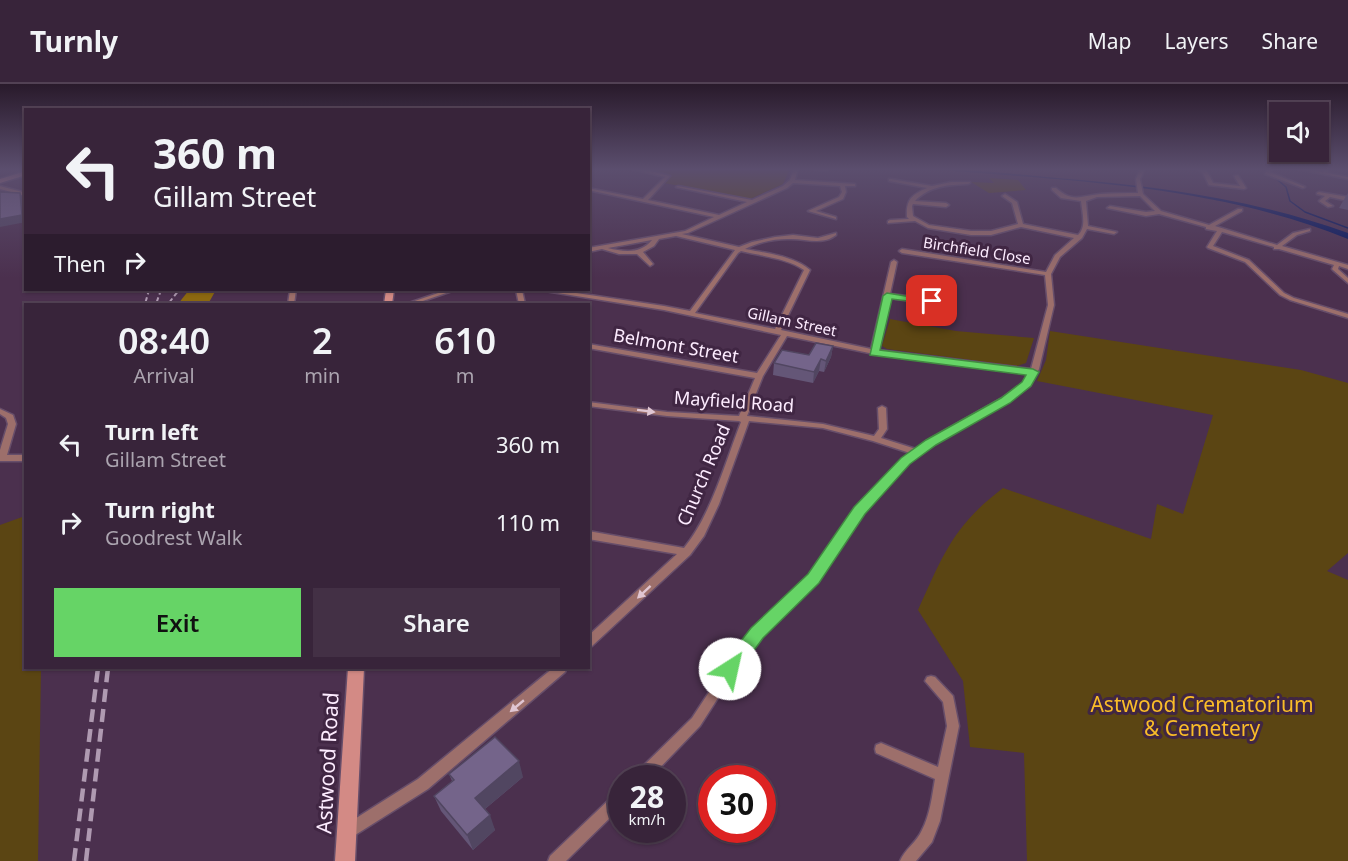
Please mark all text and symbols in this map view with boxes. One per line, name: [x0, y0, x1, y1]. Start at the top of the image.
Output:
text: Turnly: [30, 22, 118, 60]
text: Map: [1088, 27, 1132, 55]
text: Layers: [1165, 27, 1229, 55]
text: Share: [1262, 27, 1318, 55]
map controls: [1269, 102, 1329, 162]
button: sound: [1269, 102, 1329, 162]
text: 360 m: [153, 124, 277, 181]
icon: left: [54, 132, 132, 210]
text: Gillam Street: [153, 178, 316, 215]
street label: Birchfield Close: [922, 232, 1032, 268]
icon: right: [118, 246, 151, 279]
text: Then: [54, 248, 106, 278]
pin: [906, 275, 957, 326]
icon: arrive: [915, 284, 948, 317]
street label: Gillam Street: [746, 302, 839, 340]
text: 08:40: [118, 316, 210, 365]
text: 2: [312, 316, 333, 365]
text: 610: [434, 316, 496, 365]
street label: Belmont Street: [612, 322, 741, 368]
text: Arrival: [134, 362, 195, 389]
text: min: [304, 362, 340, 389]
text: m: [456, 362, 475, 389]
street label: Mayfield Road: [673, 385, 795, 417]
one-way arrow: [637, 407, 656, 416]
text: Turn left: [105, 416, 199, 446]
street label: Church Road: [671, 420, 735, 529]
icon: left: [54, 428, 87, 461]
text: 360 m: [496, 429, 560, 459]
text: Gillam Street: [105, 446, 226, 473]
text: Turn right: [105, 494, 215, 524]
icon: right: [54, 506, 87, 539]
text: 110 m: [496, 507, 560, 537]
text: Goodrest Walk: [105, 524, 242, 551]
one-way arrow: [637, 584, 651, 598]
button: Exit: [54, 588, 301, 657]
button: Share: [313, 588, 560, 657]
position arrow: [698, 637, 762, 701]
park label: Astwood Crematorium & Cemetery: [1090, 690, 1314, 742]
street label: Astwood Road: [309, 691, 345, 834]
one-way arrow: [510, 699, 525, 712]
speed limit sign: 30: [698, 765, 776, 843]
text: 28: [630, 776, 664, 817]
text: km/h: [629, 809, 665, 829]

